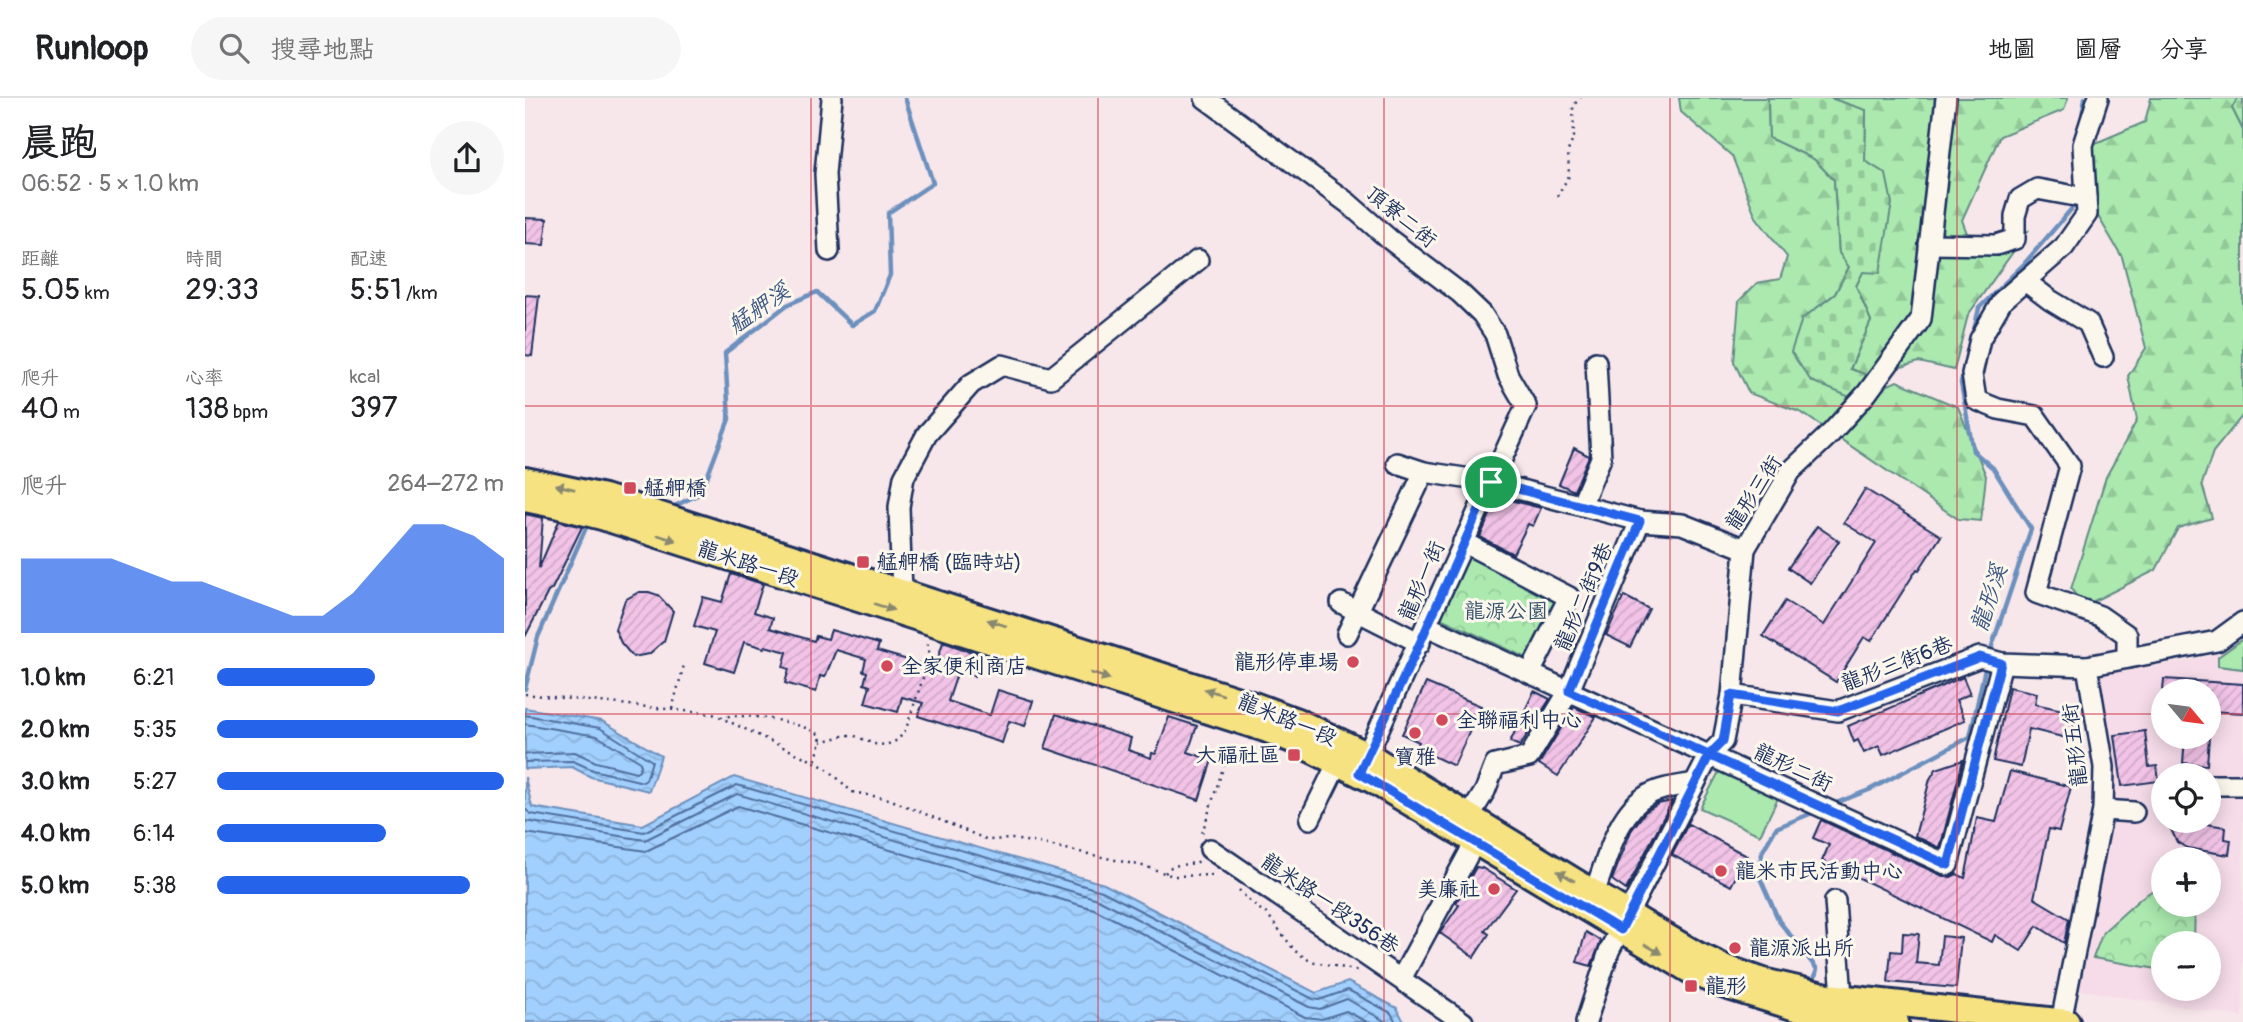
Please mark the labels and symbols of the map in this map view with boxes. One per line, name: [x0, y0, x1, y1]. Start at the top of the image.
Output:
street label: 頂寮二街: [1360, 180, 1442, 254]
water label: 艋舺溪: [722, 275, 797, 340]
street label: 龍形三街: [1720, 450, 1788, 536]
pin: [1461, 452, 1521, 512]
place label: 艋舺橋: [644, 475, 707, 502]
marker: 艋舺橋: [622, 480, 638, 496]
one-way arrow: [554, 481, 576, 492]
one-way arrow: [657, 533, 678, 544]
street label: 龍米路一段: [694, 535, 802, 593]
street label: 龍形一街: [1393, 537, 1451, 625]
street label: 龍形二街9巷: [1549, 538, 1619, 656]
place label: 艋舺橋 (臨時站): [877, 549, 1022, 576]
marker: 艋舺橋 (臨時站): [855, 554, 871, 570]
water label: 龍形溪: [1965, 559, 2014, 635]
park label: 龍源公園: [1464, 598, 1548, 625]
one-way arrow: [873, 602, 894, 613]
one-way arrow: [986, 618, 1007, 628]
street label: 龍形三街6巷: [1837, 630, 1957, 698]
place label: 龍形停車場: [1234, 649, 1339, 676]
place label: 全家便利商店: [901, 653, 1027, 680]
marker: 龍形停車場: [1345, 654, 1361, 670]
marker: 全家便利商店: [879, 658, 895, 674]
one-way arrow: [1090, 671, 1111, 682]
north arrow: [2151, 679, 2221, 749]
one-way arrow: [1203, 686, 1224, 697]
street label: 龍米路一段: [1233, 688, 1341, 752]
street label: 龍形五街: [2056, 702, 2094, 788]
place label: 全聯福利中心: [1456, 707, 1582, 734]
marker: 全聯福利中心: [1434, 712, 1450, 728]
marker: 寶雅: [1407, 725, 1423, 741]
street label: 龍形二街: [1749, 738, 1837, 798]
place label: 大福社區: [1196, 742, 1280, 769]
place label: 寶雅: [1394, 744, 1436, 771]
marker: 大福社區: [1286, 747, 1302, 763]
street label: 龍米路一段356巷: [1256, 848, 1404, 960]
place label: 龍米市民活動中心: [1735, 858, 1903, 885]
marker: 龍米市民活動中心: [1713, 863, 1729, 879]
one-way arrow: [1557, 870, 1576, 883]
place label: 美廉社: [1417, 876, 1480, 903]
marker: 美廉社: [1486, 881, 1502, 897]
place label: 龍源派出所: [1749, 935, 1854, 962]
marker: 龍源派出所: [1727, 940, 1743, 956]
one-way arrow: [1643, 943, 1663, 955]
place label: 龍形: [1705, 973, 1747, 1000]
marker: 龍形: [1683, 978, 1699, 994]

